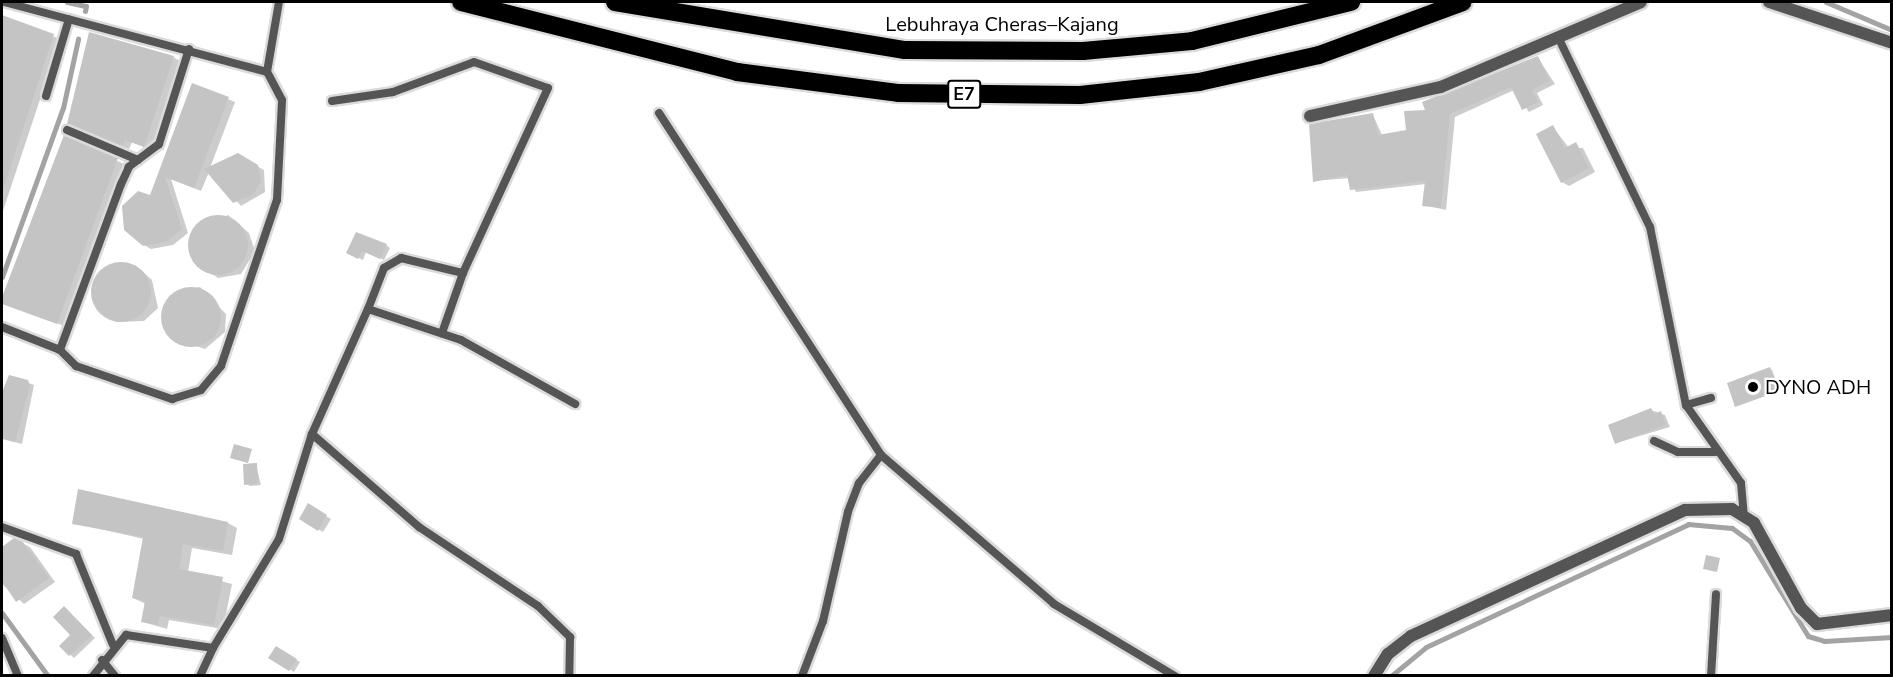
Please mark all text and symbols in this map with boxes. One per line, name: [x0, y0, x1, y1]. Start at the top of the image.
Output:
street label: Lebuhraya Cheras–Kajang: [885, 12, 1119, 36]
road number: E7: [946, 79, 982, 109]
place label: DYNO ADH: [1765, 375, 1871, 399]
marker: DYNO ADH: [1746, 380, 1760, 394]

